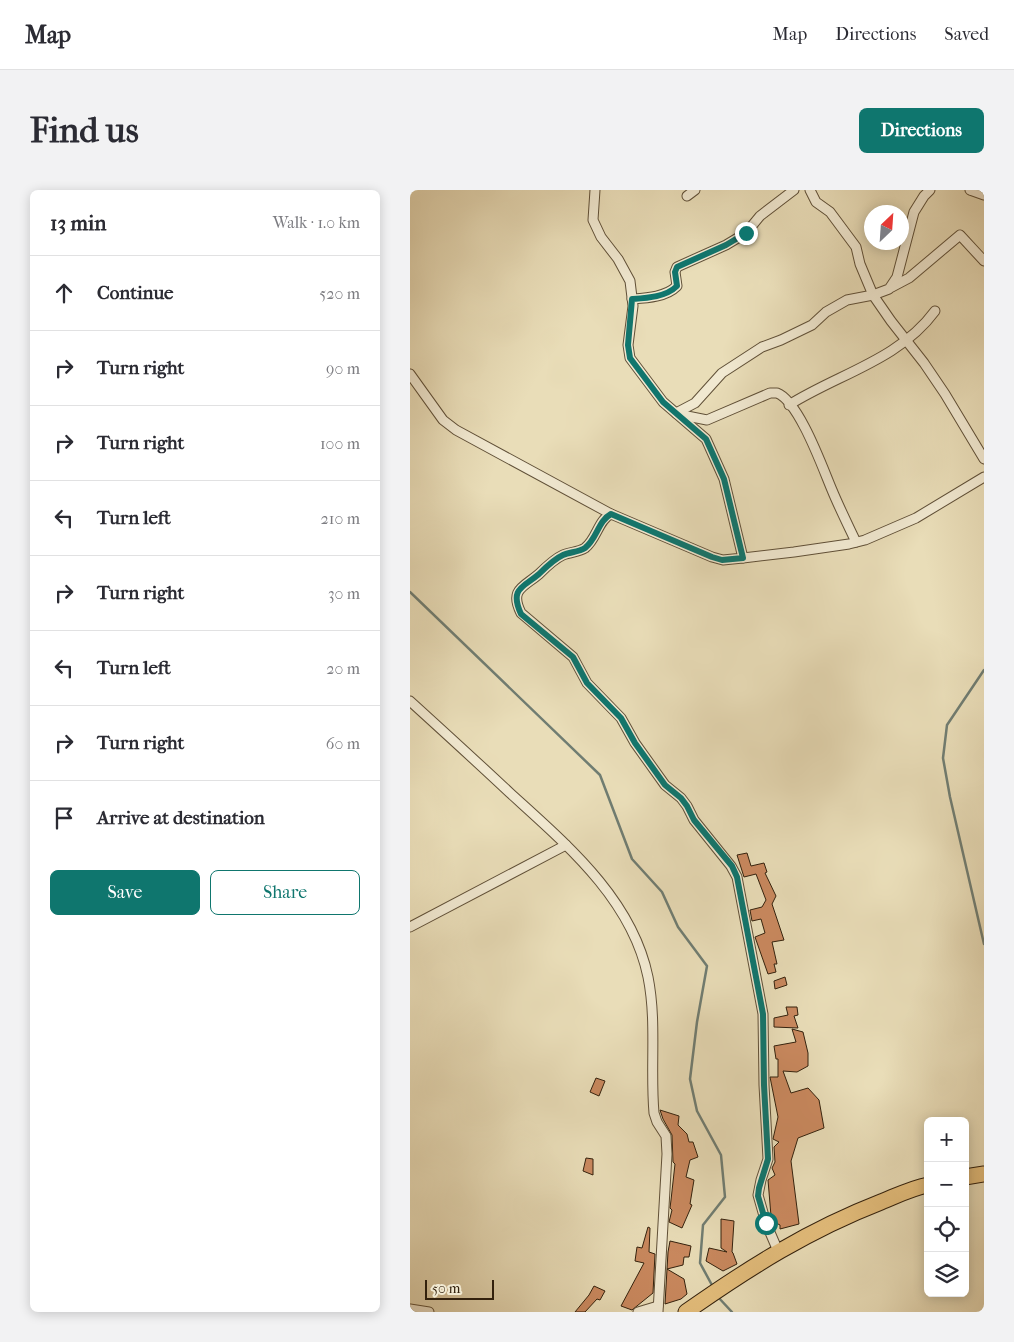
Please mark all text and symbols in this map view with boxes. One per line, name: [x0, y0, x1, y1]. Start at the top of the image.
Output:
text: Map: [25, 21, 71, 49]
text: Map: [773, 24, 807, 45]
text: Directions: [835, 24, 916, 45]
text: Saved: [944, 24, 989, 45]
button: Directions: [859, 108, 984, 153]
text: Find us: [30, 110, 139, 151]
north arrow: [864, 205, 909, 250]
text: 13 min: [50, 211, 106, 235]
text: Walk · 1.0 km: [273, 213, 360, 232]
route end: [735, 222, 758, 245]
icon: ahead: [50, 279, 78, 307]
text: Continue: [97, 282, 173, 304]
text: 520 m: [319, 284, 360, 303]
icon: right: [50, 354, 78, 382]
text: Turn right: [97, 357, 184, 379]
text: 90 m: [326, 359, 360, 378]
icon: right: [50, 429, 78, 457]
text: Turn right: [97, 432, 184, 454]
text: 100 m: [320, 434, 360, 453]
icon: left: [50, 504, 78, 532]
text: Turn left: [97, 507, 171, 529]
text: 210 m: [321, 509, 360, 528]
icon: right: [50, 579, 78, 607]
text: Turn right: [97, 582, 184, 604]
text: 30 m: [328, 584, 360, 603]
icon: left: [50, 654, 78, 682]
text: Turn left: [97, 657, 171, 679]
text: 20 m: [326, 659, 360, 678]
icon: right: [50, 729, 78, 757]
text: Turn right: [97, 732, 184, 754]
text: 60 m: [326, 734, 360, 753]
icon: arrive: [50, 804, 78, 832]
text: Arrive at destination: [97, 807, 265, 829]
button: Save: [50, 870, 200, 915]
button: Share: [210, 870, 360, 915]
map controls: [924, 1117, 969, 1297]
button: +: [924, 1117, 969, 1162]
button: −: [924, 1162, 969, 1207]
button: locate: [924, 1207, 969, 1252]
route start: [755, 1212, 778, 1235]
button: layers: [924, 1252, 969, 1297]
scale bar: [425, 1277, 494, 1300]
text: 50 m: [432, 1280, 460, 1297]

